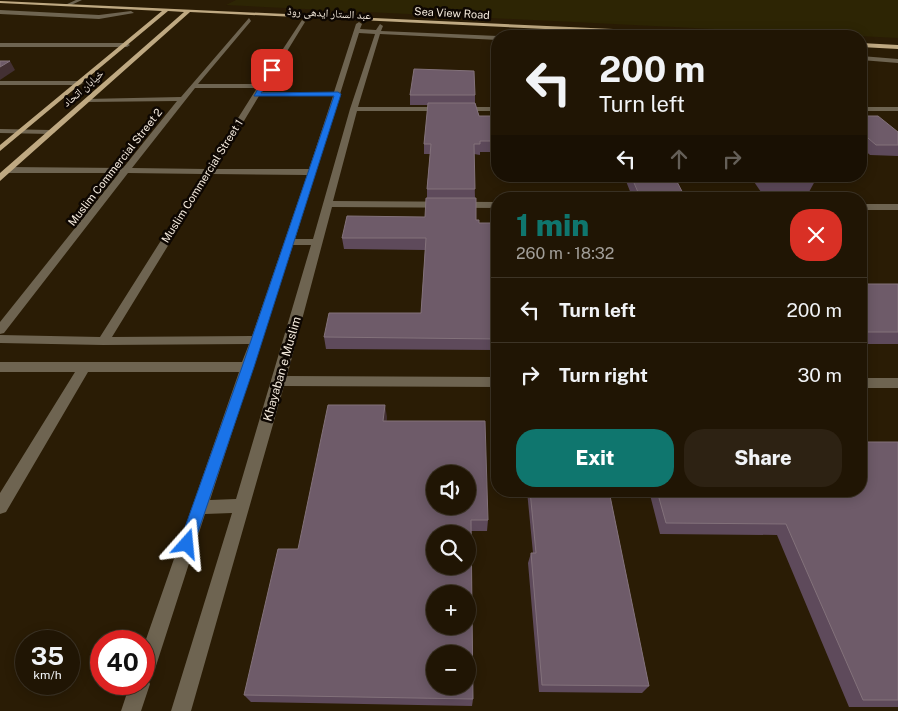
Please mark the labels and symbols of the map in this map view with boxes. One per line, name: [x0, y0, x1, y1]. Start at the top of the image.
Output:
street label: عبد الستار ایدھی روڈ: [287, 5, 372, 22]
street label: Sea View Road: [414, 5, 490, 21]
pin: [251, 49, 293, 91]
street label: خیابان اتحاد: [60, 67, 106, 110]
street label: Muslim Commercial Street 2: [66, 106, 165, 228]
street label: Muslim Commercial Street 1: [159, 117, 245, 245]
street label: Khayaban e Muslim: [260, 315, 304, 423]
position arrow: [160, 517, 212, 569]
speed limit sign: 40: [90, 630, 155, 695]

